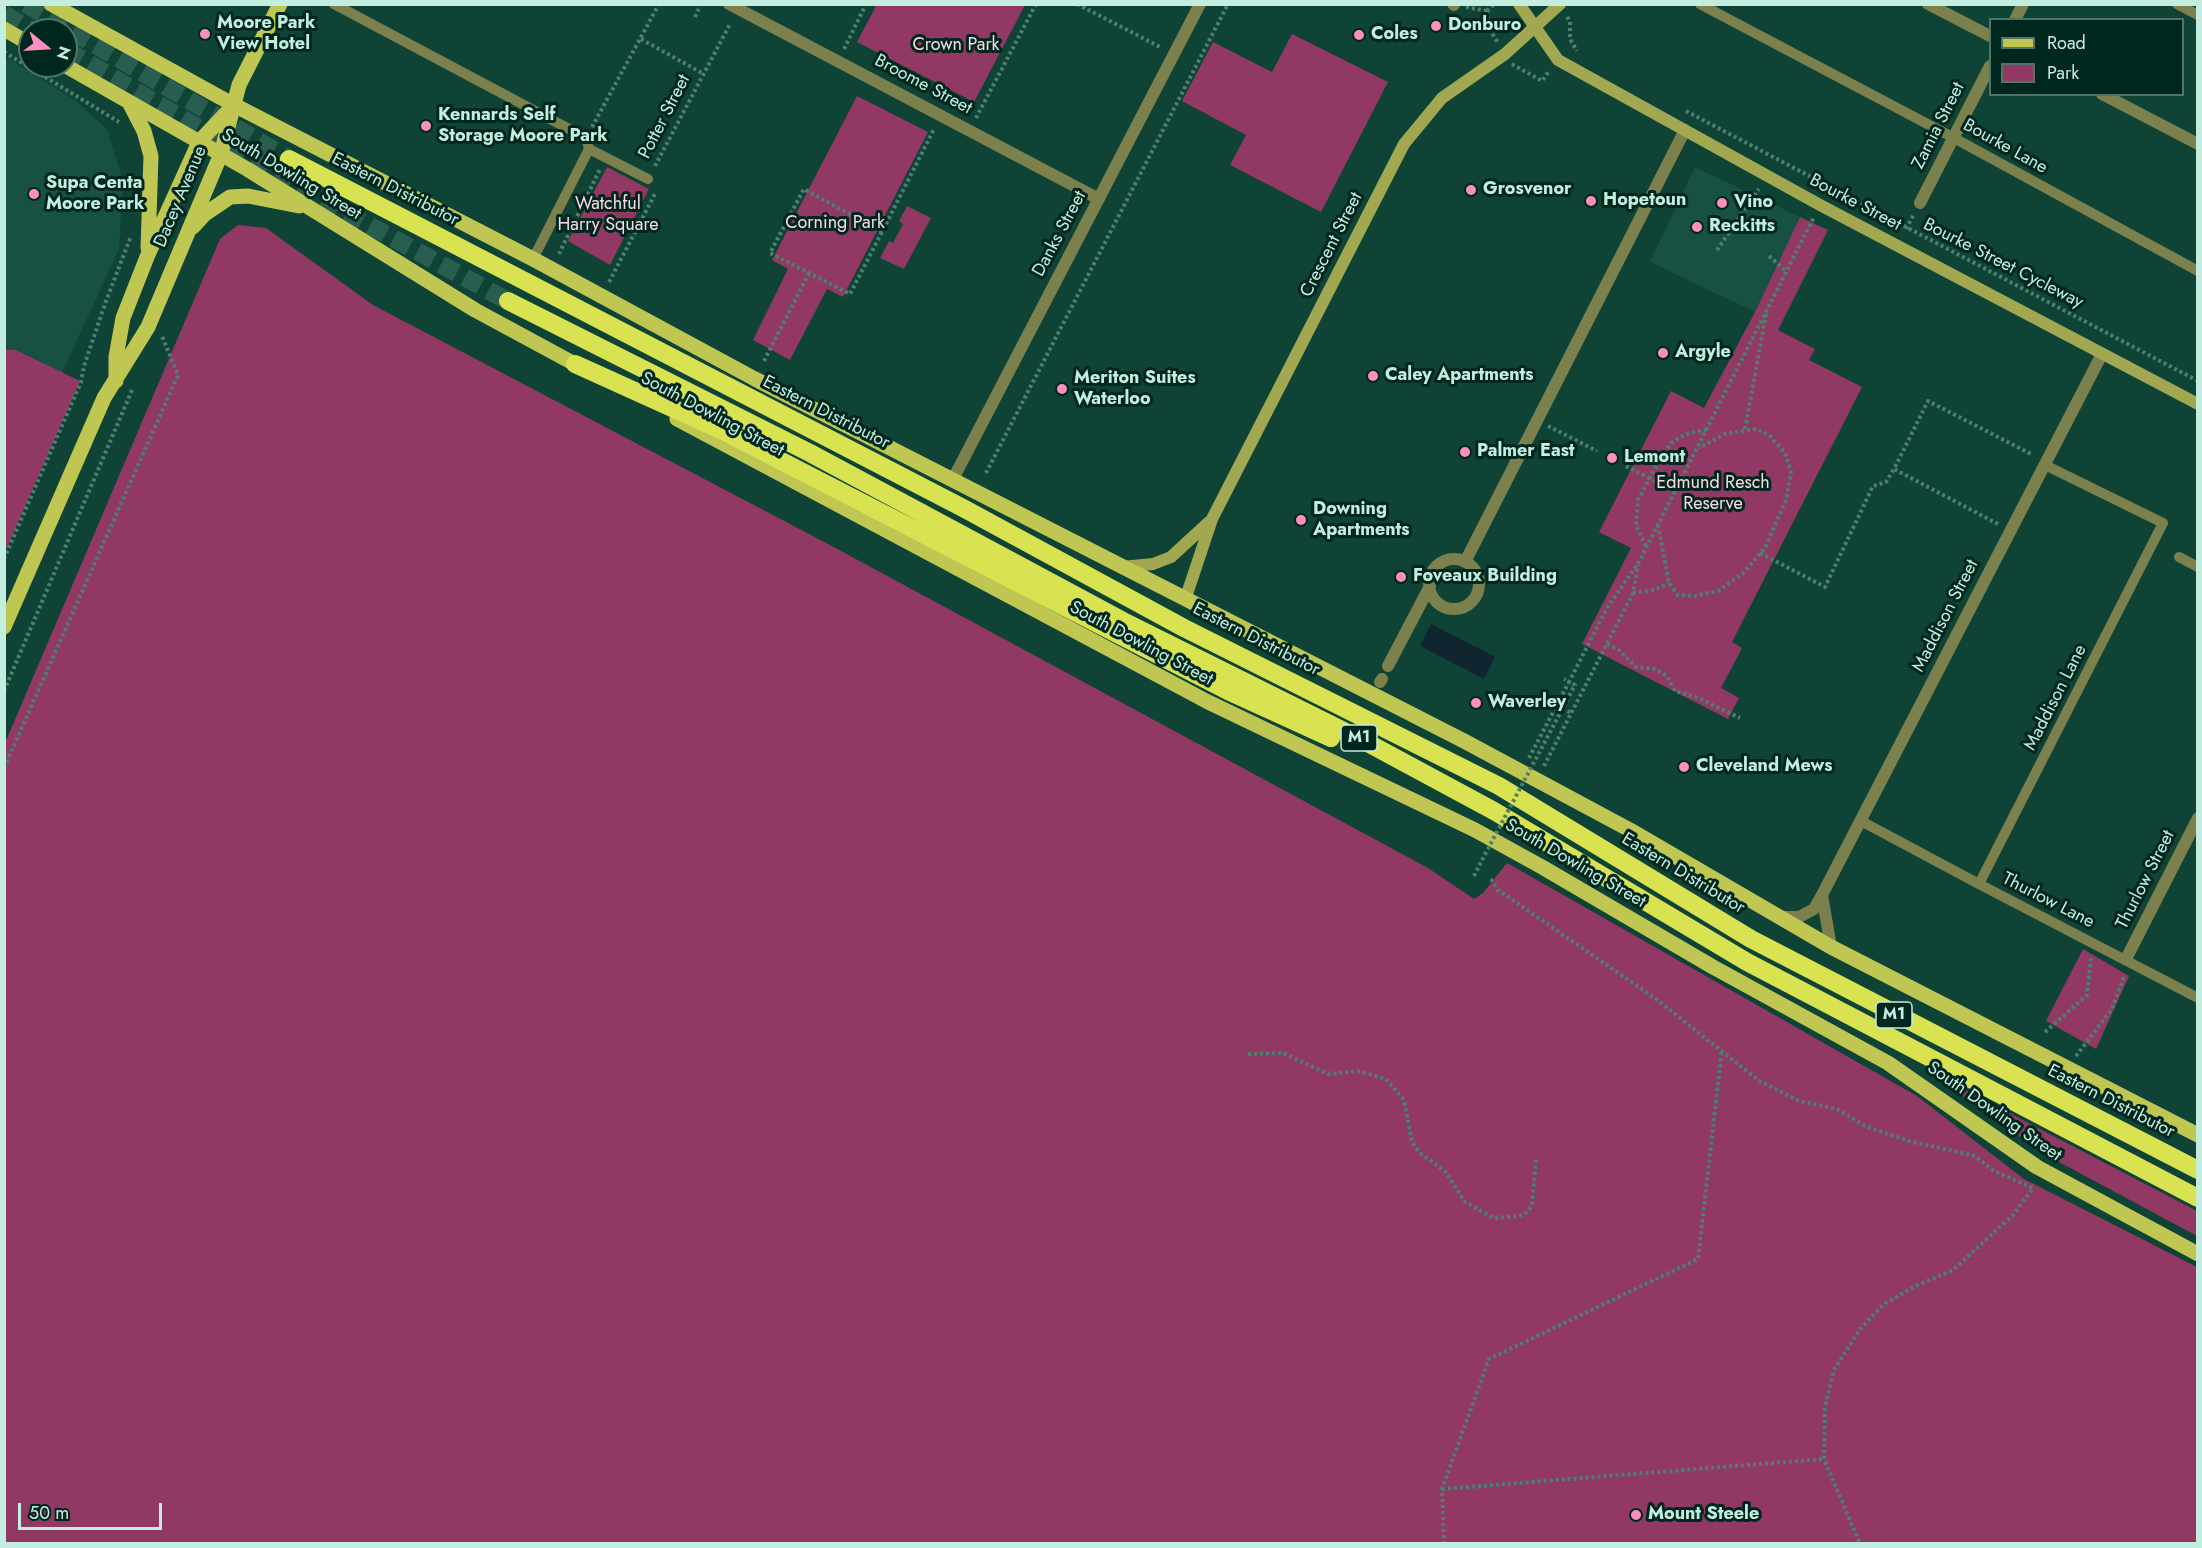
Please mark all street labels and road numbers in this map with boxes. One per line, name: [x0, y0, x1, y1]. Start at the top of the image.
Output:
street label: Broome Street: [871, 50, 975, 120]
street label: Potter Street: [635, 71, 695, 163]
street label: Zamia Street: [1908, 79, 1970, 173]
street label: Bourke Lane: [1959, 115, 2051, 179]
street label: South Dowling Street: [217, 125, 365, 225]
street label: Dacey Avenue: [150, 143, 212, 251]
street label: Eastern Distributor: [328, 149, 462, 231]
street label: Bourke Street: [1805, 170, 1905, 236]
street label: Danks Street: [1028, 187, 1092, 281]
street label: Crescent Street: [1296, 189, 1368, 301]
street label: Bourke Street Cycleway: [1919, 214, 2087, 314]
street label: South Dowling Street: [637, 368, 787, 462]
street label: Eastern Distributor: [759, 372, 893, 454]
street label: Maddison Street: [1908, 556, 1984, 676]
street label: South Dowling Street: [1066, 597, 1216, 691]
street label: Eastern Distributor: [1189, 599, 1323, 681]
street label: Maddison Lane: [2020, 641, 2092, 755]
road number: M1: [1341, 725, 1377, 751]
street label: South Dowling Street: [1501, 815, 1649, 913]
street label: Thurlow Street: [2112, 827, 2180, 933]
street label: Eastern Distributor: [1618, 829, 1748, 919]
street label: Thurlow Lane: [1998, 869, 2098, 933]
road number: M1: [1876, 1002, 1912, 1028]
street label: South Dowling Street: [1923, 1057, 2065, 1167]
street label: Eastern Distributor: [2044, 1061, 2178, 1143]

